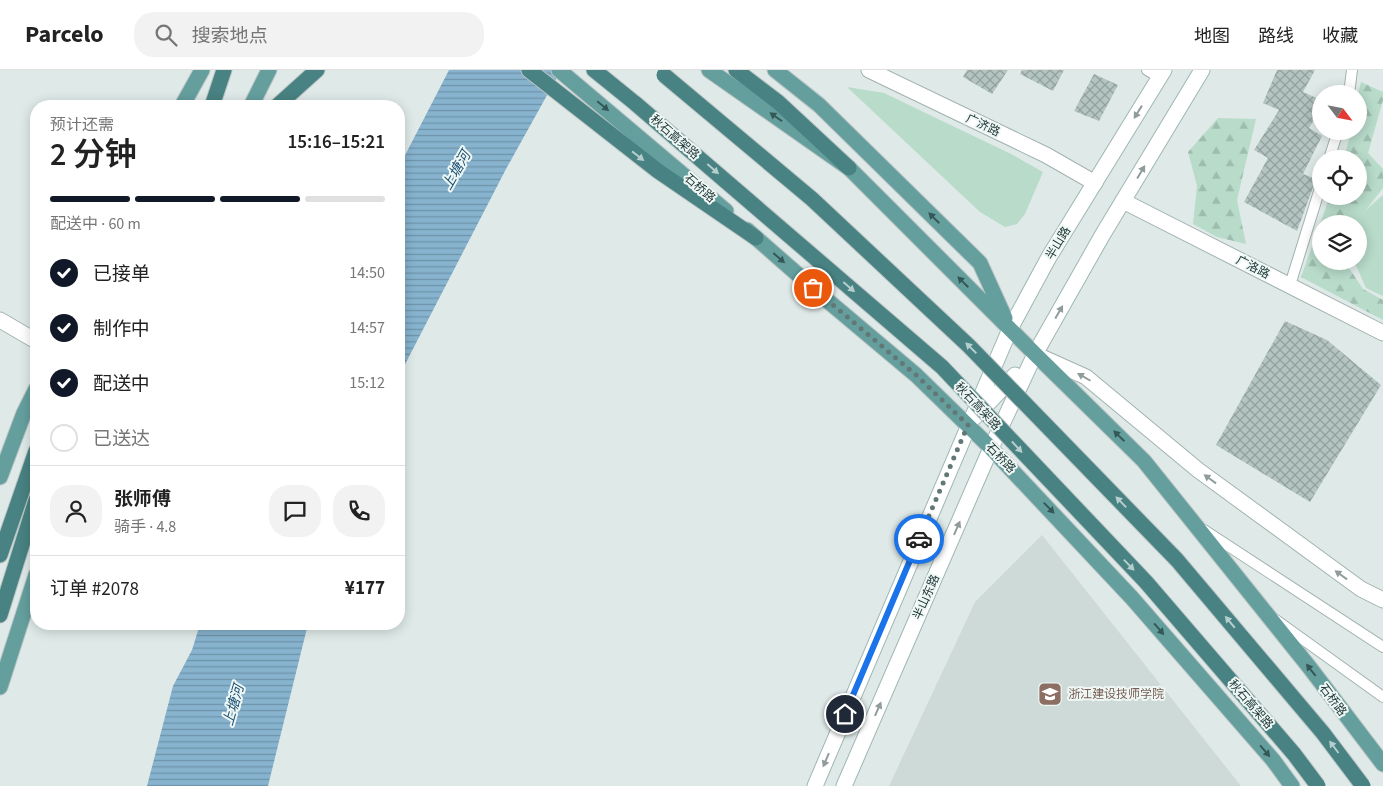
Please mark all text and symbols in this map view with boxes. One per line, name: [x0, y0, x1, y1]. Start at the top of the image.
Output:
search box: [134, 12, 484, 57]
text: Parcelo: [25, 17, 104, 52]
icon: search: [152, 21, 180, 49]
text: 搜索地点: [192, 23, 268, 50]
text: 地图: [1194, 24, 1230, 49]
text: 路线: [1258, 24, 1294, 49]
text: 收藏: [1322, 24, 1358, 49]
north arrow: [1312, 85, 1368, 140]
map controls: [1312, 85, 1367, 270]
one-way arrow: [596, 101, 609, 112]
one-way arrow: [1134, 105, 1143, 118]
street label: 广济路: [963, 110, 1003, 141]
street label: 秋石高架路: [646, 111, 703, 163]
one-way arrow: [769, 112, 782, 122]
text: 预计还需: [50, 114, 114, 136]
text: 15:16–15:21: [287, 129, 385, 156]
text: 2 分钟: [50, 132, 137, 178]
water label: 上塘河: [438, 145, 478, 194]
one-way arrow: [631, 150, 644, 161]
button: locate: [1312, 150, 1367, 205]
one-way arrow: [706, 164, 719, 175]
one-way arrow: [1136, 165, 1145, 178]
street label: 石桥路: [681, 170, 719, 207]
one-way arrow: [929, 212, 941, 224]
text: 配送中 · 60 m: [50, 213, 141, 235]
button: layers: [1312, 215, 1367, 270]
street label: 半山路: [1042, 223, 1075, 263]
one-way arrow: [773, 252, 785, 264]
street label: 广洛路: [1233, 252, 1273, 283]
icon: check: [50, 259, 78, 287]
text: 已接单: [93, 261, 150, 288]
text: 14:50: [349, 262, 385, 284]
pin: [792, 267, 834, 309]
icon: bag: [799, 274, 827, 302]
one-way arrow: [957, 276, 969, 288]
one-way arrow: [843, 281, 856, 292]
one-way arrow: [1054, 305, 1063, 319]
icon: check: [50, 314, 78, 342]
text: 制作中: [93, 316, 150, 343]
text: 14:57: [349, 317, 385, 339]
one-way arrow: [965, 342, 977, 354]
icon: check: [50, 369, 78, 397]
text: 配送中: [93, 371, 150, 398]
text: 15:12: [349, 372, 385, 394]
one-way arrow: [1076, 373, 1091, 381]
street label: 秋石高架路: [951, 379, 1004, 434]
text: 已送达: [93, 426, 150, 453]
one-way arrow: [1114, 430, 1126, 442]
street label: 石桥路: [982, 439, 1019, 477]
one-way arrow: [1011, 441, 1023, 453]
one-way arrow: [1203, 474, 1217, 484]
button: person: [50, 485, 102, 537]
button: chat: [269, 485, 321, 537]
button: phone: [333, 485, 385, 537]
text: 张师傅: [114, 486, 171, 513]
one-way arrow: [1115, 496, 1127, 508]
one-way arrow: [1043, 502, 1055, 514]
courier: [894, 514, 944, 564]
text: 骑手 · 4.8: [114, 516, 176, 538]
one-way arrow: [953, 521, 961, 535]
icon: car: [905, 525, 933, 553]
one-way arrow: [1123, 558, 1135, 570]
one-way arrow: [1335, 570, 1348, 580]
street label: 半山东路: [909, 572, 944, 623]
text: ¥177: [345, 575, 385, 602]
text: 订单 #2078: [50, 576, 139, 603]
one-way arrow: [1224, 616, 1235, 629]
one-way arrow: [1153, 622, 1165, 634]
one-way arrow: [1305, 664, 1316, 677]
street label: 秋石高架路: [1225, 676, 1277, 733]
water label: 上塘河: [219, 679, 250, 728]
school or university icon: 浙江建设技师学院: [1037, 681, 1063, 707]
street label: 石桥路: [1315, 681, 1350, 720]
place label: 浙江建设技师学院: [1068, 686, 1164, 703]
pin: [824, 693, 866, 735]
icon: home: [831, 700, 859, 728]
one-way arrow: [874, 702, 882, 716]
one-way arrow: [1329, 740, 1339, 754]
one-way arrow: [1260, 745, 1271, 758]
one-way arrow: [821, 753, 829, 767]

